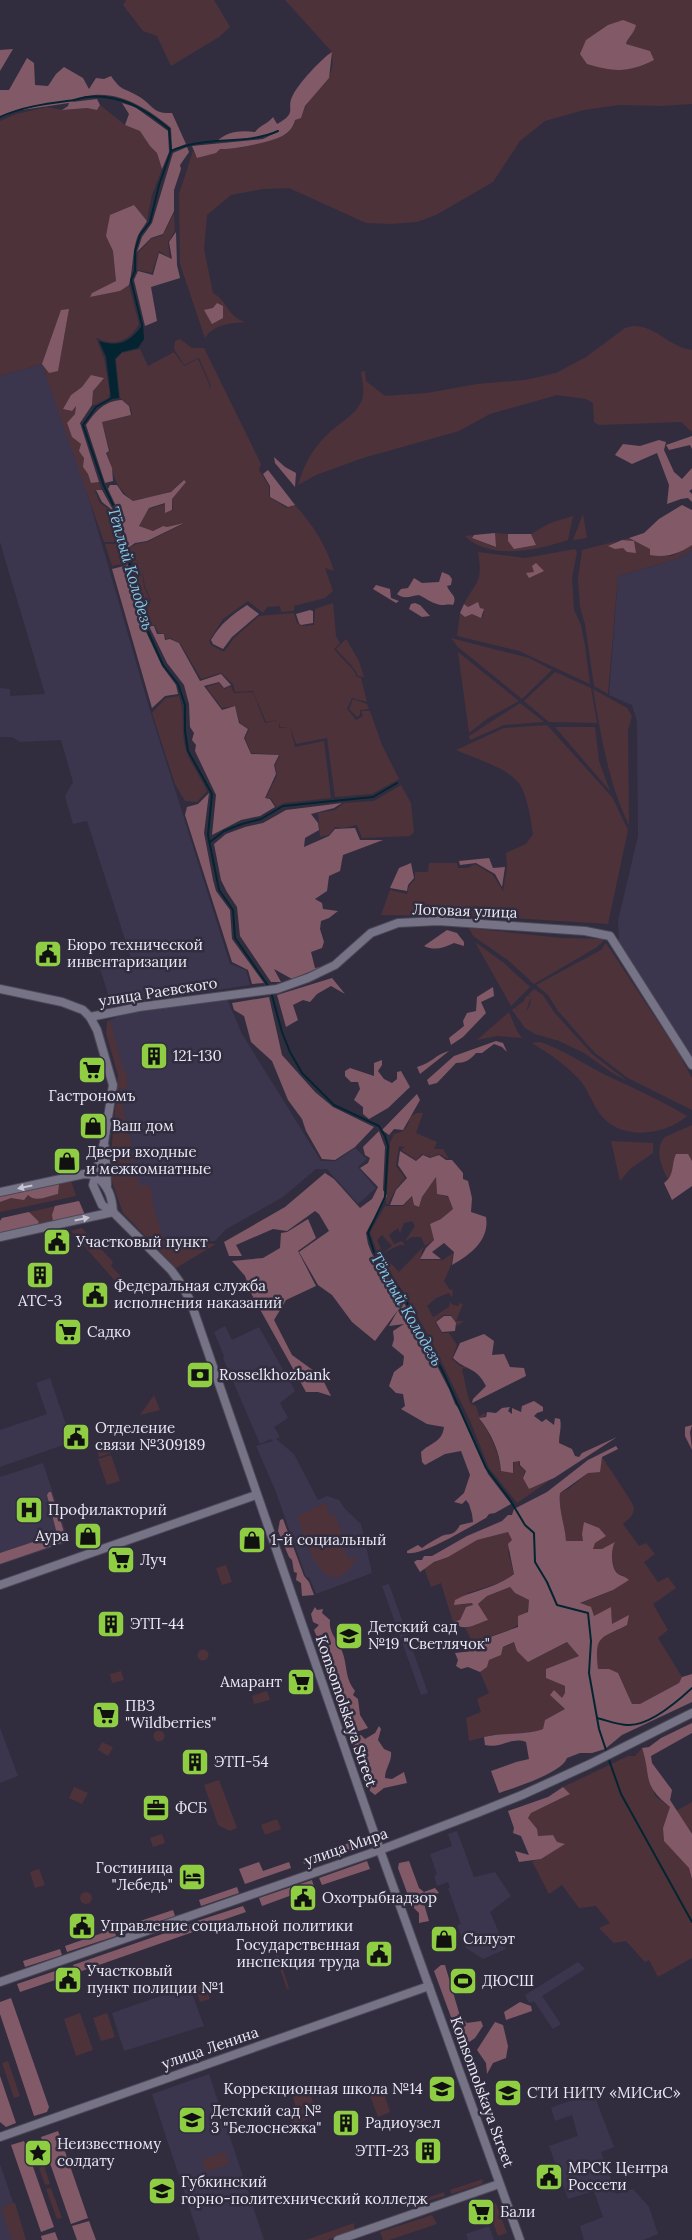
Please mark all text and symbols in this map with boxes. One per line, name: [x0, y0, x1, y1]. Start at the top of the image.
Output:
water label: Тёплый Колодезь: [104, 504, 158, 632]
street label: Логовая улица: [412, 899, 518, 922]
place label: Бюро технической инвентаризации: [67, 935, 203, 971]
public building icon: Бюро технической инвентаризации: [33, 939, 63, 969]
street label: улица Раевского: [97, 973, 219, 1010]
building icon: 121-130: [139, 1041, 169, 1071]
place label: 121-130: [173, 1046, 222, 1065]
supermarket icon: Гастрономъ: [77, 1055, 107, 1085]
place label: Гастрономъ: [48, 1086, 136, 1105]
shop icon: Ваш дом: [78, 1111, 108, 1141]
place label: Ваш дом: [112, 1116, 174, 1135]
place label: Двери входные и межкомнатные: [86, 1142, 211, 1178]
shop icon: Двери входные и межкомнатные: [52, 1146, 82, 1176]
one-way arrow: [17, 1183, 32, 1191]
one-way arrow: [74, 1215, 89, 1223]
public building icon: Участковый пункт: [42, 1227, 72, 1257]
place label: Участковый пункт: [75, 1232, 208, 1251]
water label: Тёплый Колодезь: [366, 1249, 448, 1369]
building icon: АТС-3: [25, 1260, 55, 1290]
place label: Федеральная служба исполнения наказаний: [114, 1276, 282, 1312]
public building icon: Федеральная служба исполнения наказаний: [80, 1280, 110, 1310]
place label: АТС-3: [17, 1291, 62, 1310]
supermarket icon: Садко: [53, 1317, 83, 1347]
place label: Садко: [87, 1322, 131, 1341]
bank icon: Rosselkhozbank: [185, 1360, 215, 1390]
place label: Rosselkhozbank: [219, 1365, 330, 1384]
place label: Отделение связи №309189: [95, 1418, 205, 1454]
public building icon: Отделение связи №309189: [61, 1422, 91, 1452]
hospital icon: Профилакторий: [14, 1495, 44, 1525]
place label: Профилакторий: [48, 1500, 167, 1519]
shop icon: Аура: [73, 1521, 103, 1551]
shop icon: 1-й социальный: [237, 1525, 267, 1555]
place label: Аура: [34, 1526, 69, 1545]
place label: 1-й социальный: [271, 1530, 386, 1549]
supermarket icon: Луч: [106, 1545, 136, 1575]
place label: Луч: [140, 1550, 167, 1569]
building icon: ЭТП-44: [96, 1609, 126, 1639]
place label: ЭТП-44: [130, 1614, 185, 1633]
place label: Детский сад №19 "Светлячок": [368, 1617, 490, 1653]
school or university icon: Детский сад №19 "Светлячок": [334, 1621, 364, 1651]
street label: Komsomolskaya Street: [312, 1633, 381, 1789]
supermarket icon: Амарант: [286, 1667, 316, 1697]
place label: Амарант: [219, 1672, 283, 1691]
place label: ПВЗ "Wildberries": [125, 1696, 216, 1732]
supermarket icon: ПВЗ "Wildberries": [91, 1700, 121, 1730]
building icon: ЭТП-54: [180, 1747, 210, 1777]
place label: ЭТП-54: [214, 1752, 269, 1771]
office icon: ФСБ: [141, 1793, 171, 1823]
place label: ФСБ: [175, 1798, 207, 1817]
street label: улица Мира: [302, 1823, 390, 1870]
place label: Гостиница "Лебедь": [96, 1858, 173, 1894]
hotel icon: Гостиница "Лебедь": [177, 1862, 207, 1892]
public building icon: Охотрыбнадзор: [288, 1883, 318, 1913]
place label: Охотрыбнадзор: [322, 1888, 437, 1907]
public building icon: Управление социальной политики: [67, 1911, 97, 1941]
place label: Управление социальной политики: [100, 1916, 353, 1935]
shop icon: Силуэт: [429, 1924, 459, 1954]
place label: Силуэт: [463, 1929, 516, 1948]
place label: Государственная инспекция труда: [236, 1935, 360, 1971]
public building icon: Государственная инспекция труда: [364, 1939, 394, 1969]
place label: Участковый пункт полиции №1: [86, 1961, 224, 1997]
public building icon: Участковый пункт полиции №1: [53, 1965, 83, 1995]
sports icon: ДЮСШ: [448, 1966, 478, 1996]
place label: ДЮСШ: [482, 1971, 534, 1990]
street label: Komsomolskaya Street: [446, 2014, 519, 2170]
street label: улица Ленина: [159, 2022, 261, 2073]
school or university icon: Коррекционная школа №14: [427, 2074, 457, 2104]
school or university icon: СТИ НИТУ «МИСиС»: [493, 2078, 523, 2108]
place label: Коррекционная школа №14: [224, 2079, 423, 2098]
place label: СТИ НИТУ «МИСиС»: [527, 2083, 681, 2102]
place label: Детский сад № 3 "Белоснежка": [211, 2101, 322, 2137]
school or university icon: Детский сад № 3 "Белоснежка": [177, 2105, 207, 2135]
building icon: Радиоузел: [331, 2108, 361, 2138]
place label: Радиоузел: [365, 2113, 441, 2132]
place label: Неизвестному солдату: [57, 2134, 161, 2170]
building icon: ЭТП-23: [413, 2136, 443, 2166]
place icon: Неизвестному солдату: [23, 2138, 53, 2168]
place label: ЭТП-23: [355, 2141, 409, 2160]
place label: МРСК Центра Россети: [568, 2158, 669, 2194]
public building icon: МРСК Центра Россети: [534, 2162, 564, 2192]
place label: Губкинский горно-политехнический колледж: [181, 2172, 428, 2208]
school or university icon: Губкинский горно-политехнический колледж: [147, 2176, 177, 2206]
supermarket icon: Бали: [466, 2197, 496, 2227]
place label: Бали: [500, 2202, 535, 2221]

